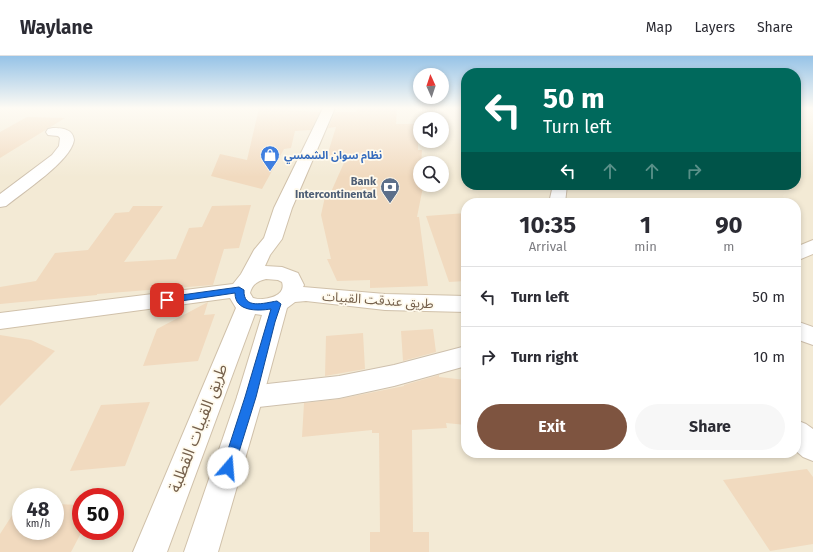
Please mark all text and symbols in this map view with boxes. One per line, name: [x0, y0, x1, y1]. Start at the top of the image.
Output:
text: Waylane: [20, 16, 93, 39]
text: Map: [646, 19, 672, 36]
text: Layers: [694, 19, 735, 36]
text: Share: [757, 19, 793, 36]
north arrow: [413, 68, 449, 104]
map controls: [413, 68, 449, 192]
text: 50 m: [543, 82, 605, 115]
icon: left: [477, 84, 529, 136]
button: sound: [413, 112, 449, 148]
text: Turn left: [543, 116, 612, 138]
shop icon: نظام سوان الشمسي: [259, 144, 281, 172]
place label: نظام سوان الشمسي: [284, 149, 382, 164]
button: search: [413, 156, 449, 192]
icon: left: [557, 160, 579, 182]
icon: ahead: [599, 160, 621, 182]
icon: ahead: [641, 160, 663, 182]
icon: right: [683, 160, 705, 182]
place label: Bank Intercontinental: [295, 175, 377, 201]
bank icon: Bank Intercontinental: [379, 176, 401, 204]
text: 10:35: [519, 211, 576, 239]
text: 1: [640, 211, 651, 239]
text: 90: [715, 211, 743, 239]
text: Arrival: [529, 239, 567, 254]
text: min: [634, 239, 657, 254]
text: m: [723, 239, 734, 254]
pin: [150, 283, 184, 317]
icon: left: [477, 286, 499, 308]
text: Turn left: [511, 288, 569, 306]
text: 50 m: [752, 288, 785, 306]
icon: arrive: [156, 289, 178, 311]
street label: طريق عندقت القبيات: [322, 289, 434, 312]
icon: right: [477, 346, 499, 368]
text: Turn right: [511, 348, 578, 366]
text: 10 m: [753, 348, 785, 366]
street label: طريق القبيات القطلبة: [165, 361, 232, 495]
button: Exit: [477, 404, 627, 450]
button: Share: [635, 404, 785, 450]
position arrow: [207, 447, 249, 489]
speed limit sign: 50: [72, 488, 124, 540]
text: 48: [27, 497, 49, 521]
text: km/h: [26, 518, 50, 530]

